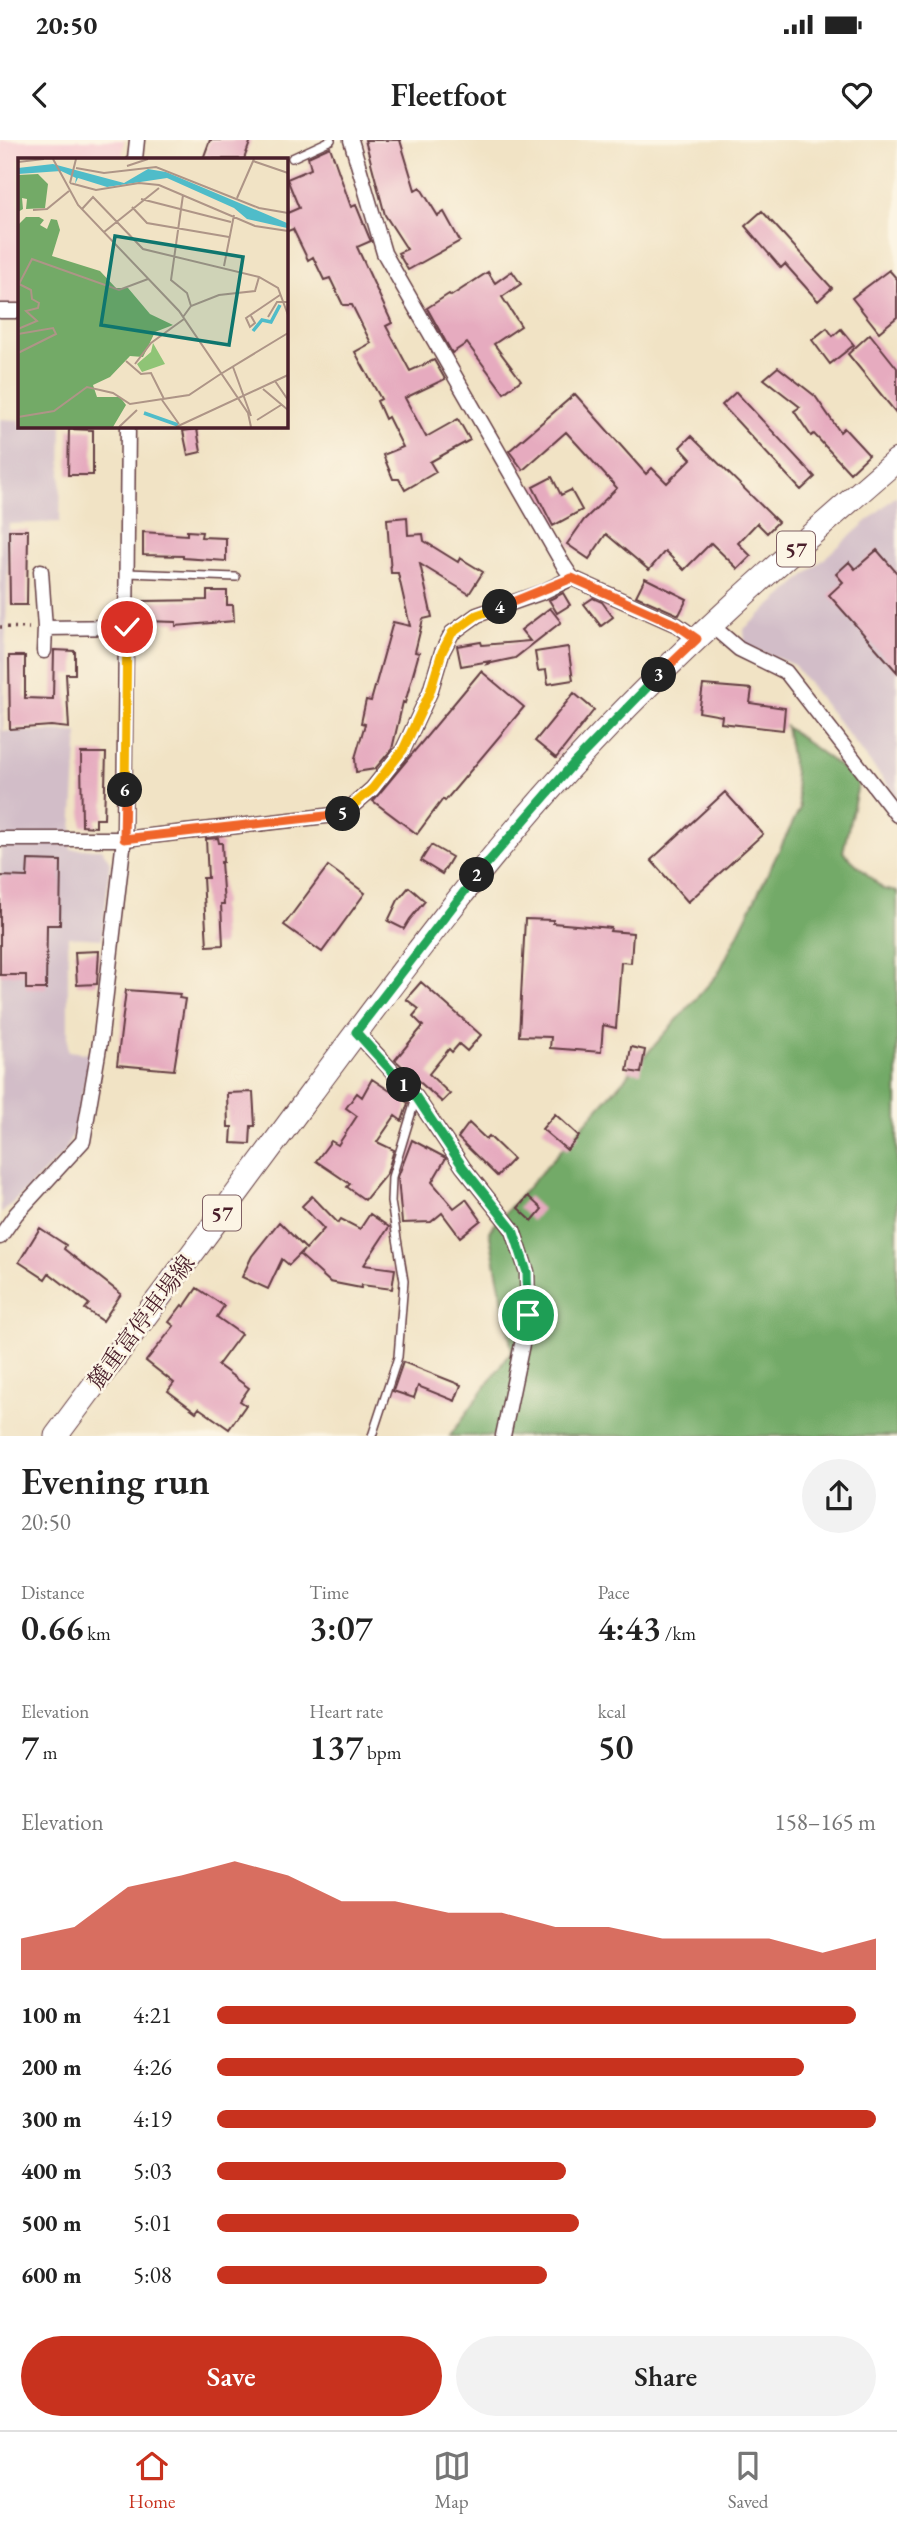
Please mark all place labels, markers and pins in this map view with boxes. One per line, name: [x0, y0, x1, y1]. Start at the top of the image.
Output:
pin: 4: [482, 589, 518, 624]
pin: [97, 597, 157, 657]
pin: 3: [642, 658, 676, 692]
pin: 6: [108, 772, 142, 808]
pin: 5: [326, 796, 360, 832]
pin: 2: [460, 858, 494, 892]
pin: 1: [386, 1068, 422, 1102]
pin: [498, 1285, 558, 1345]

